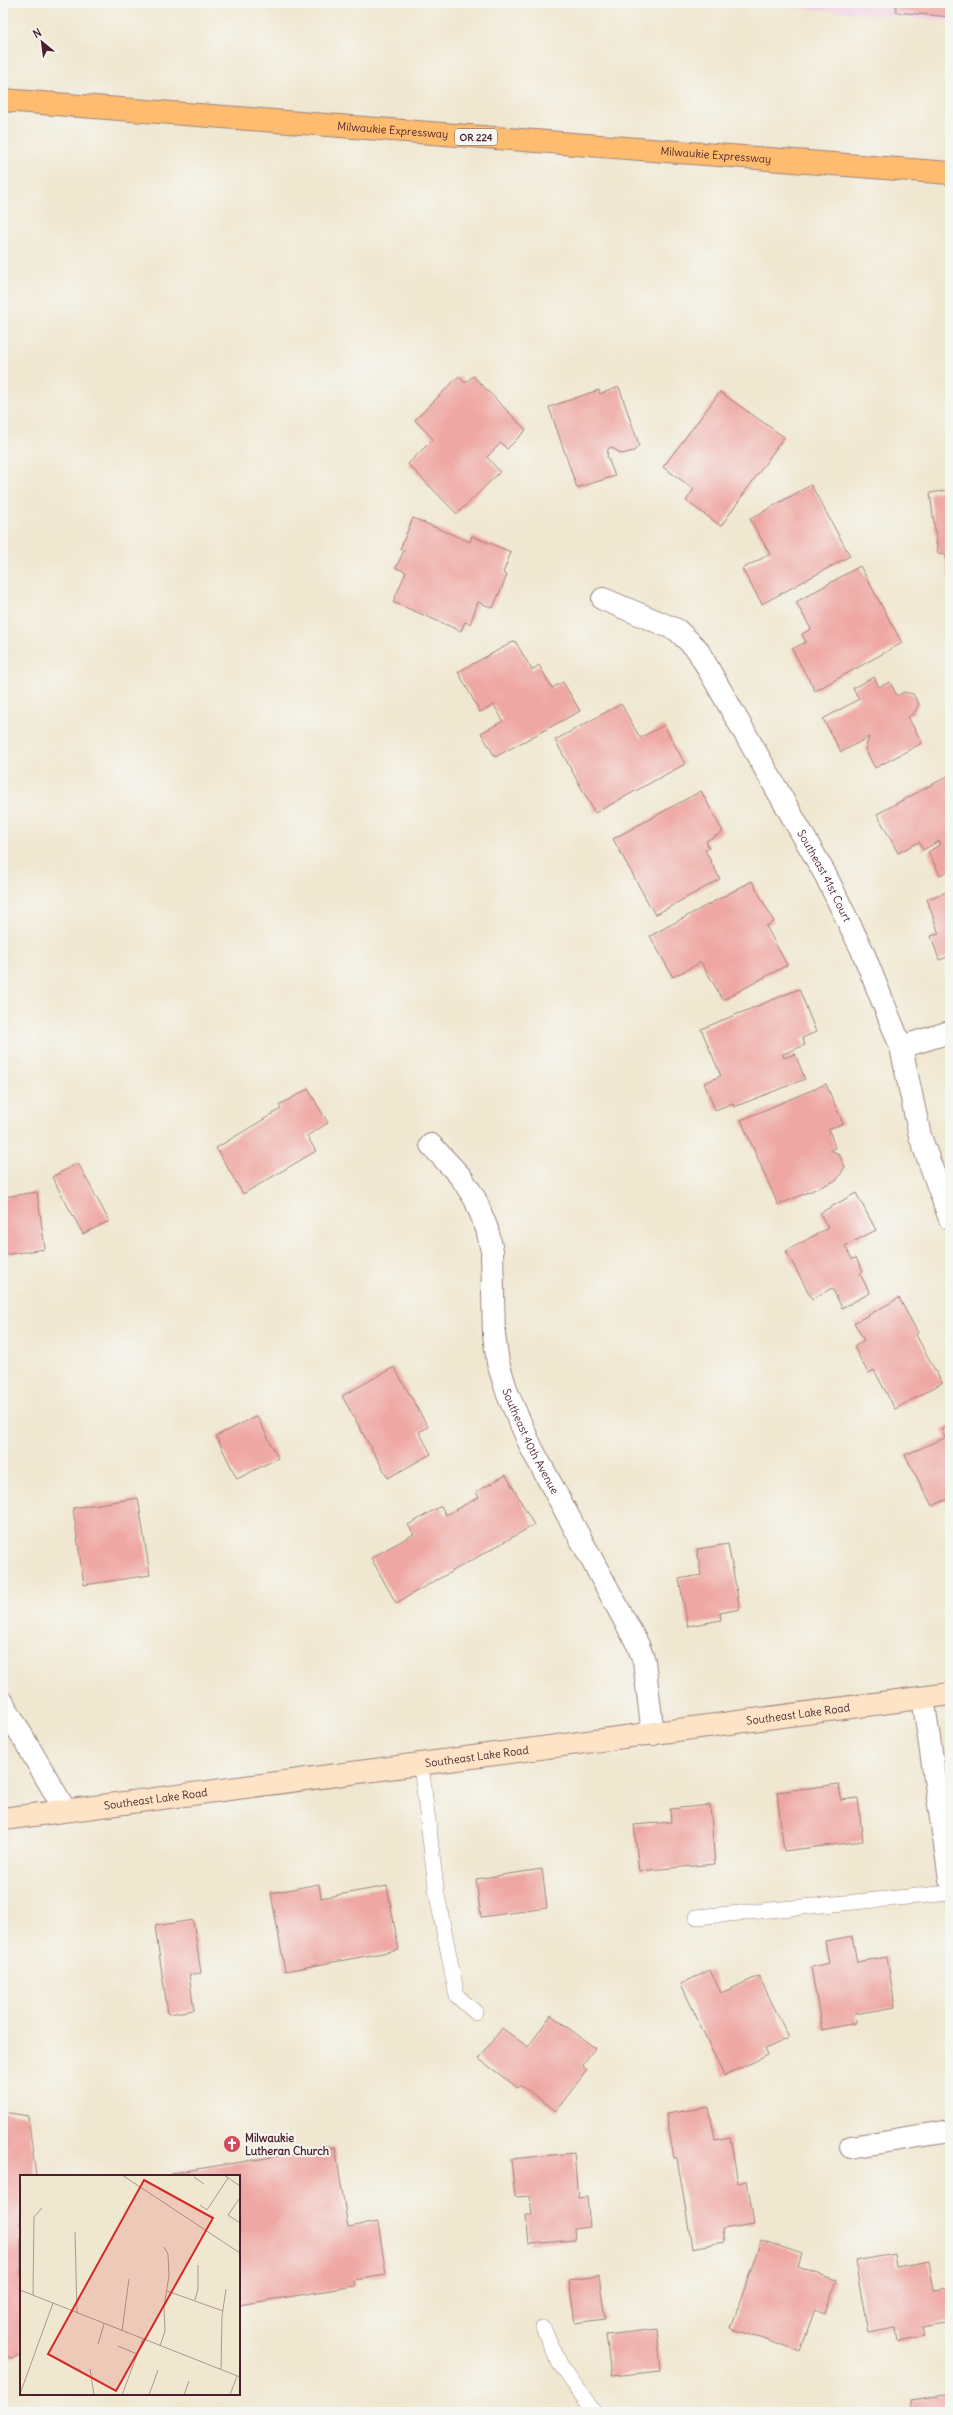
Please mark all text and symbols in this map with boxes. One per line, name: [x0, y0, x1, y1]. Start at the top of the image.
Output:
north arrow: [22, 22, 62, 62]
text: N: [30, 25, 44, 41]
street label: Milwaukie Expressway: [337, 119, 449, 141]
road number: OR 224: [455, 129, 497, 145]
street label: Milwaukie Expressway: [660, 144, 772, 166]
street label: Southeast 41st Court: [794, 827, 854, 925]
street label: Southeast 40th Avenue: [499, 1387, 562, 1496]
street label: Southeast Lake Road: [745, 1700, 851, 1728]
street label: Southeast Lake Road: [424, 1743, 530, 1770]
street label: Southeast Lake Road: [103, 1785, 209, 1813]
place label: Milwaukie Lutheran Church: [245, 2131, 330, 2158]
church icon: Milwaukie Lutheran Church: [222, 2134, 242, 2154]
inset map: [20, 2175, 240, 2395]

